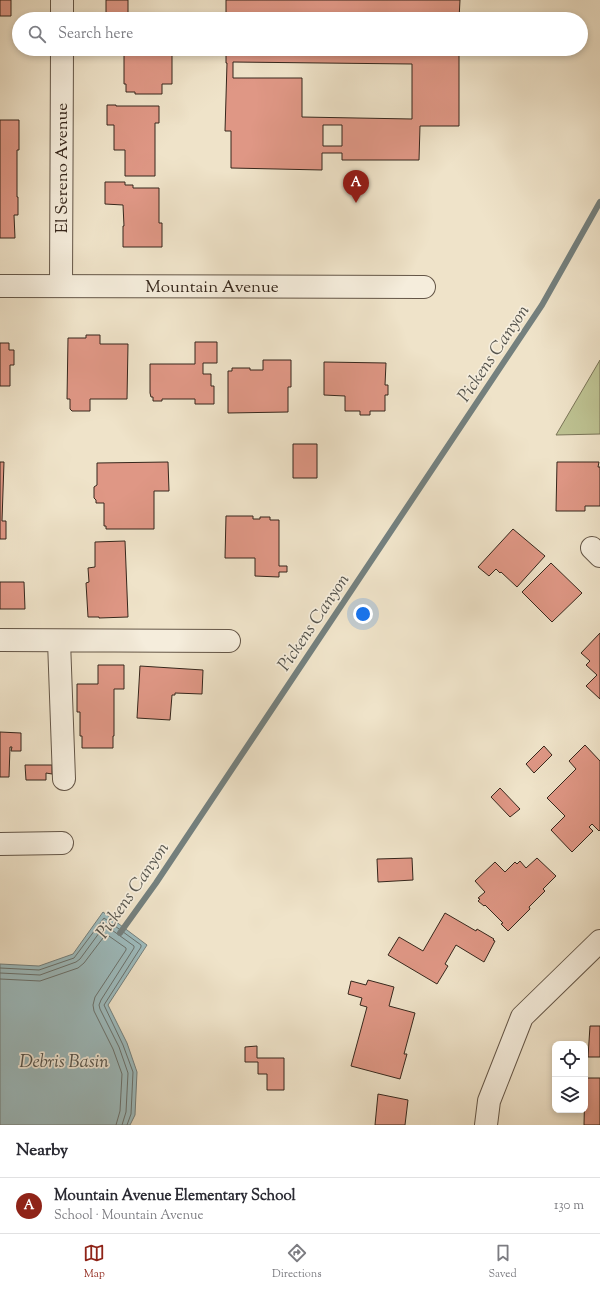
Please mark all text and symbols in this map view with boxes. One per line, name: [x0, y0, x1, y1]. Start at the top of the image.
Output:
search box: [12, 12, 588, 56]
icon: search: [26, 23, 48, 45]
text: Search here: [58, 24, 133, 45]
street label: El Sereno Avenue: [51, 103, 75, 233]
pin: A: [343, 170, 369, 203]
street label: Mountain Avenue: [145, 276, 279, 300]
water label: Pickens Canyon: [452, 300, 537, 408]
water label: Pickens Canyon: [272, 569, 357, 677]
your location: [353, 604, 373, 624]
water label: Pickens Canyon: [91, 837, 177, 945]
map controls: [552, 1041, 588, 1113]
button: locate: [552, 1041, 588, 1077]
water label: Debris Basin: [19, 1050, 109, 1076]
button: layers: [552, 1077, 588, 1113]
text: Nearby: [16, 1139, 68, 1163]
text: Mountain Avenue Elementary School: [54, 1186, 296, 1207]
text: A: [24, 1197, 34, 1215]
text: 130 m: [554, 1197, 584, 1215]
text: School · Mountain Avenue: [54, 1207, 204, 1225]
tab: Map: [83, 1242, 105, 1282]
tab: Directions: [272, 1242, 322, 1282]
tab: Saved: [488, 1242, 517, 1282]

